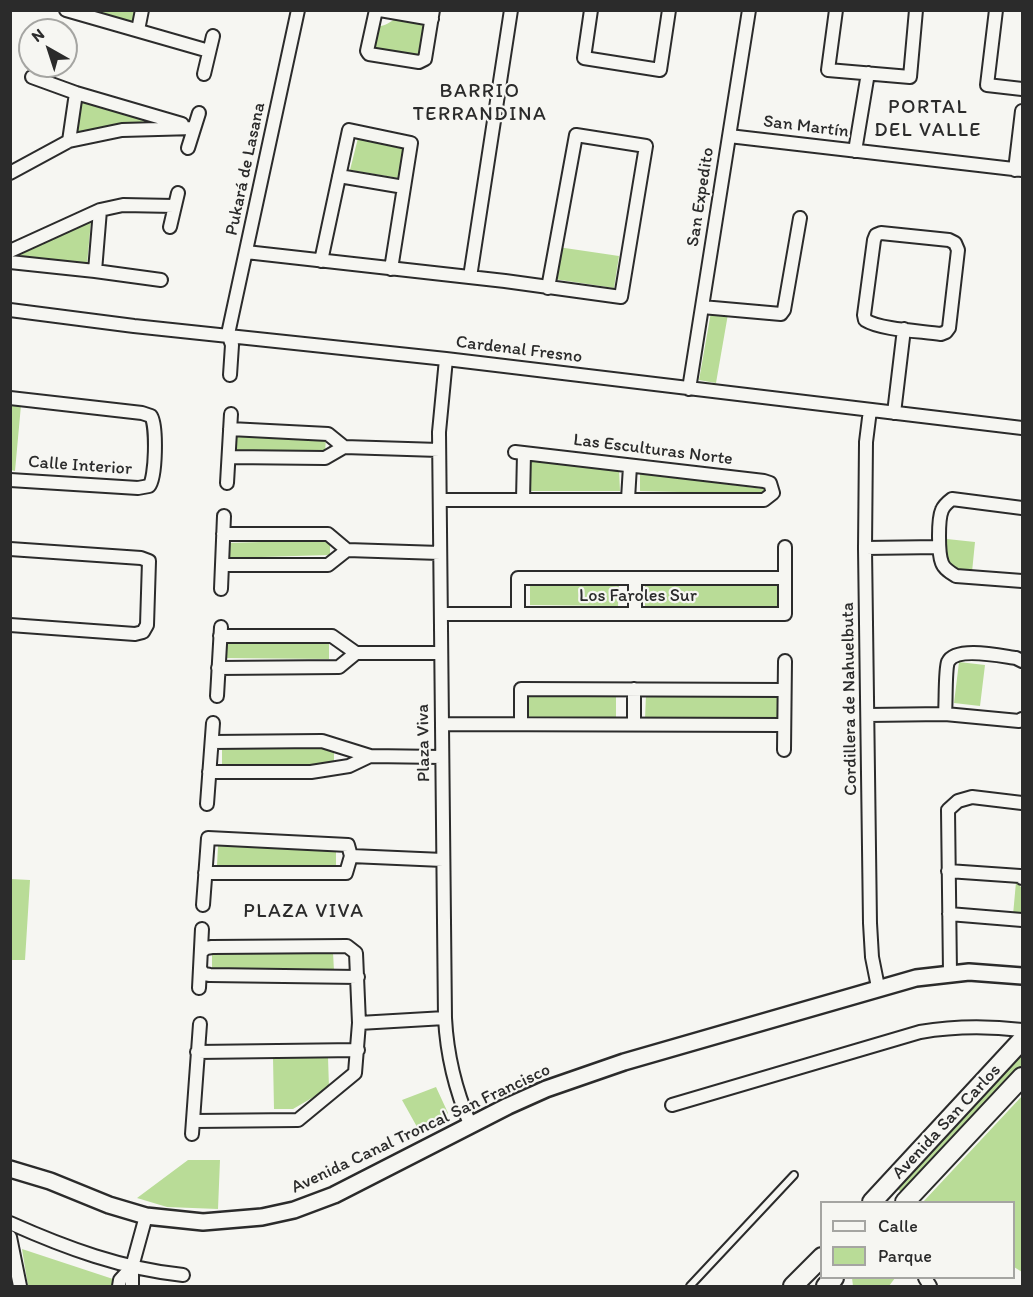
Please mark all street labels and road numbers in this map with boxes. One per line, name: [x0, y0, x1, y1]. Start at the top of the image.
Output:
street label: Pukará de Lasana: [221, 101, 271, 237]
street label: San Martín: [762, 111, 850, 143]
street label: San Expedito: [683, 146, 719, 248]
street label: Cardenal Fresno: [455, 332, 583, 368]
street label: Las Esculturas Norte: [572, 430, 734, 470]
street label: Calle Interior: [27, 452, 133, 480]
street label: Los Faroles Sur: [579, 585, 697, 607]
street label: Cordillera de Nahuelbuta: [838, 602, 862, 796]
street label: Plaza Viva: [413, 704, 435, 782]
street label: Avenida Canal Troncal San Francisco: [288, 1059, 554, 1199]
street label: Avenida San Carlos: [888, 1060, 1006, 1184]

